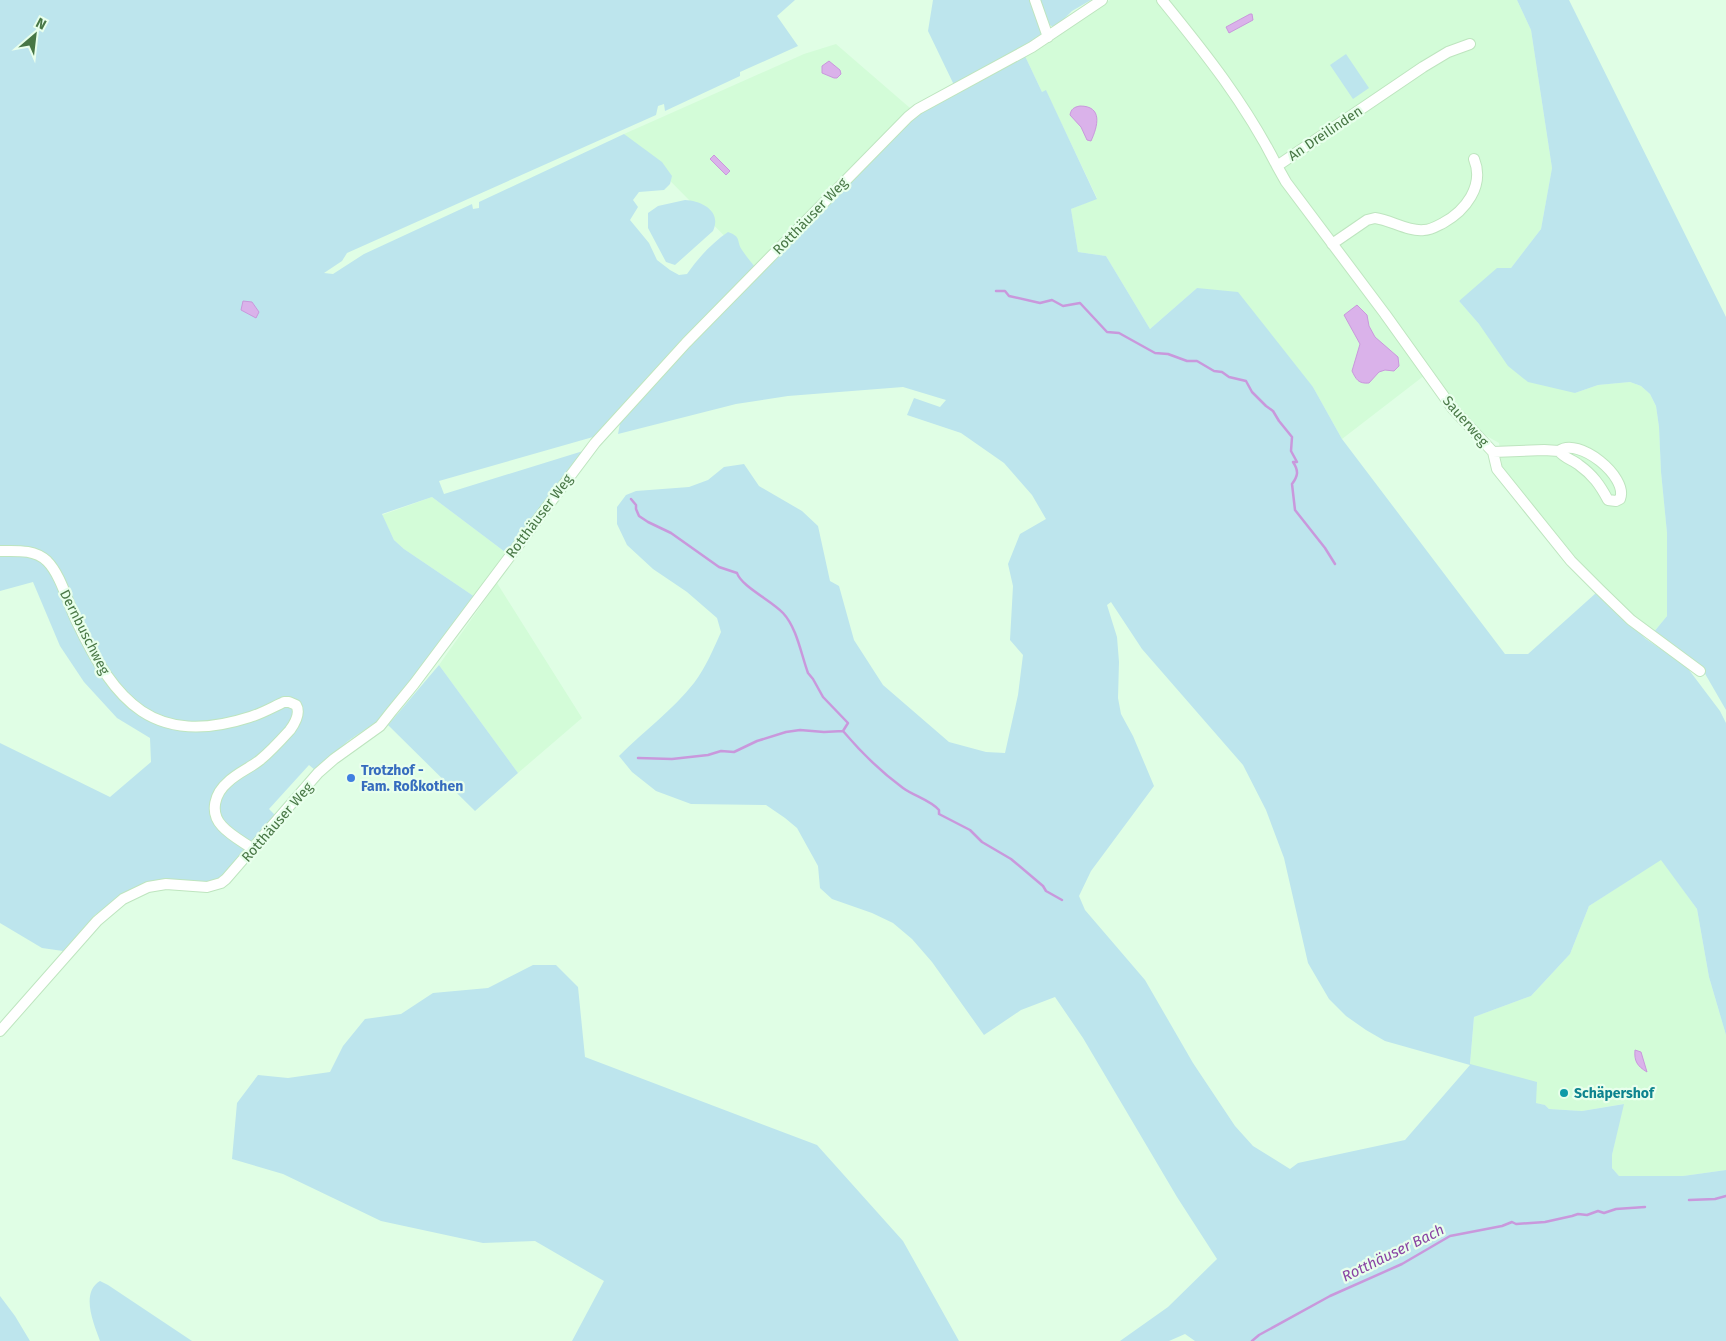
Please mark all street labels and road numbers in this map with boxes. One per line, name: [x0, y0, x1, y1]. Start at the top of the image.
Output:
street label: An Dreilinden: [1285, 102, 1366, 165]
street label: Rotthäuser Weg: [769, 174, 852, 258]
street label: Sauerweg: [1439, 393, 1493, 451]
street label: Rotthäuser Weg: [502, 471, 577, 561]
street label: Dernbuschweg: [56, 587, 114, 678]
street label: Rotthäuser Weg: [238, 778, 317, 866]

